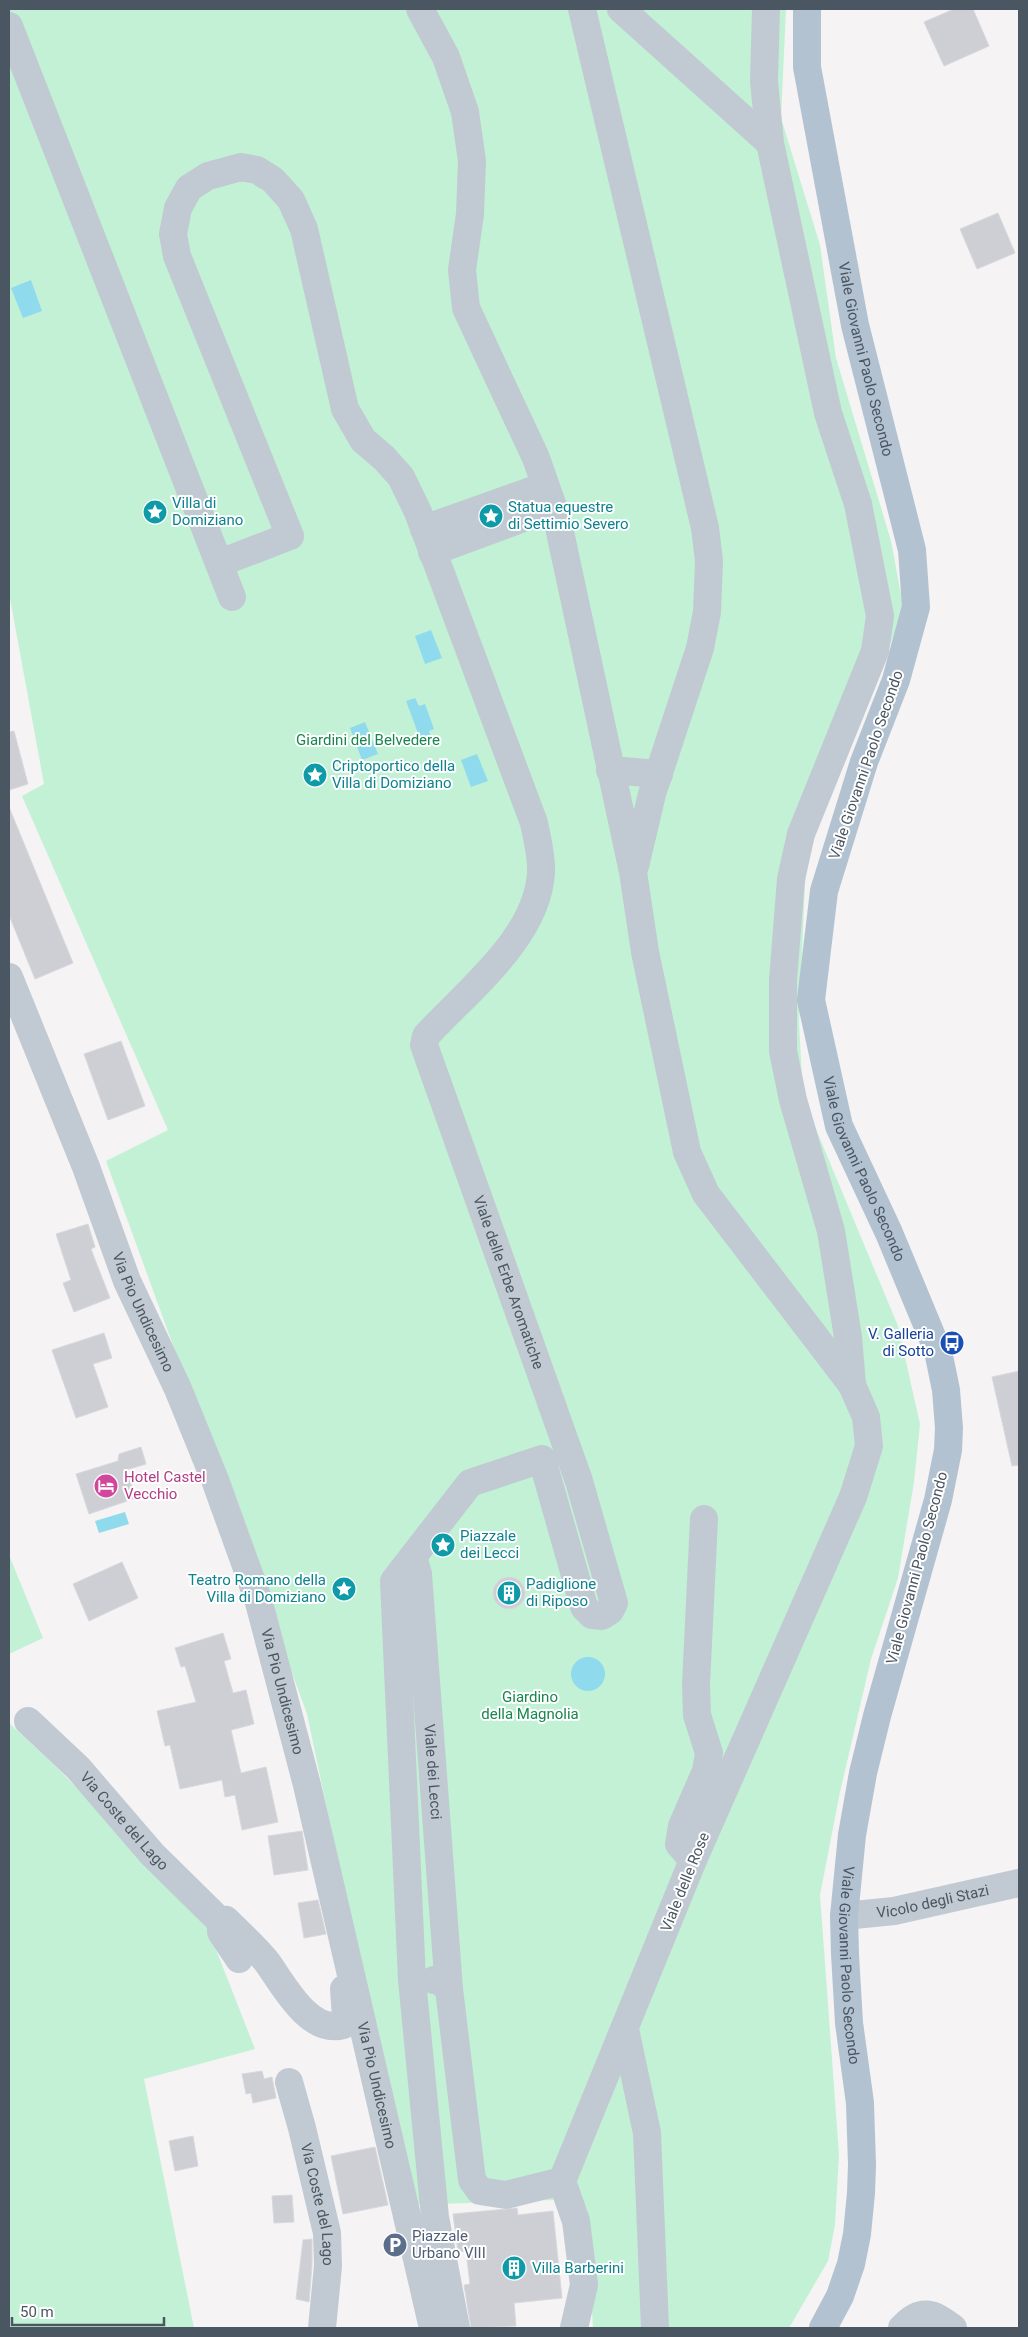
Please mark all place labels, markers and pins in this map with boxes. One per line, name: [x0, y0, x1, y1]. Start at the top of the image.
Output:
place label: Villa di Domiziano: [172, 494, 243, 529]
place label: Statua equestre di Settimio Severo: [508, 498, 629, 533]
place icon: Villa di Domiziano: [142, 499, 168, 525]
place icon: Statua equestre di Settimio Severo: [478, 503, 504, 529]
place label: Criptoportico della Villa di Domiziano: [332, 757, 455, 792]
place icon: Criptoportico della Villa di Domiziano: [302, 762, 328, 788]
place label: V. Galleria di Sotto: [868, 1325, 934, 1360]
bus stop icon: V. Galleria di Sotto: [939, 1330, 965, 1356]
place label: Hotel Castel Vecchio: [124, 1468, 206, 1503]
hotel icon: Hotel Castel Vecchio: [93, 1473, 119, 1499]
place label: Piazzale dei Lecci: [460, 1527, 519, 1562]
place icon: Piazzale dei Lecci: [430, 1532, 456, 1558]
place label: Teatro Romano della Villa di Domiziano: [188, 1571, 326, 1606]
place label: Padiglione di Riposo: [526, 1575, 596, 1610]
place icon: Teatro Romano della Villa di Domiziano: [331, 1576, 357, 1602]
building icon: Padiglione di Riposo: [496, 1580, 522, 1606]
place label: Piazzale Urbano VIII: [412, 2227, 486, 2262]
parking icon: Piazzale Urbano VIII: [382, 2232, 408, 2258]
building icon: Villa Barberini: [501, 2255, 527, 2281]
place label: Villa Barberini: [532, 2259, 624, 2277]

